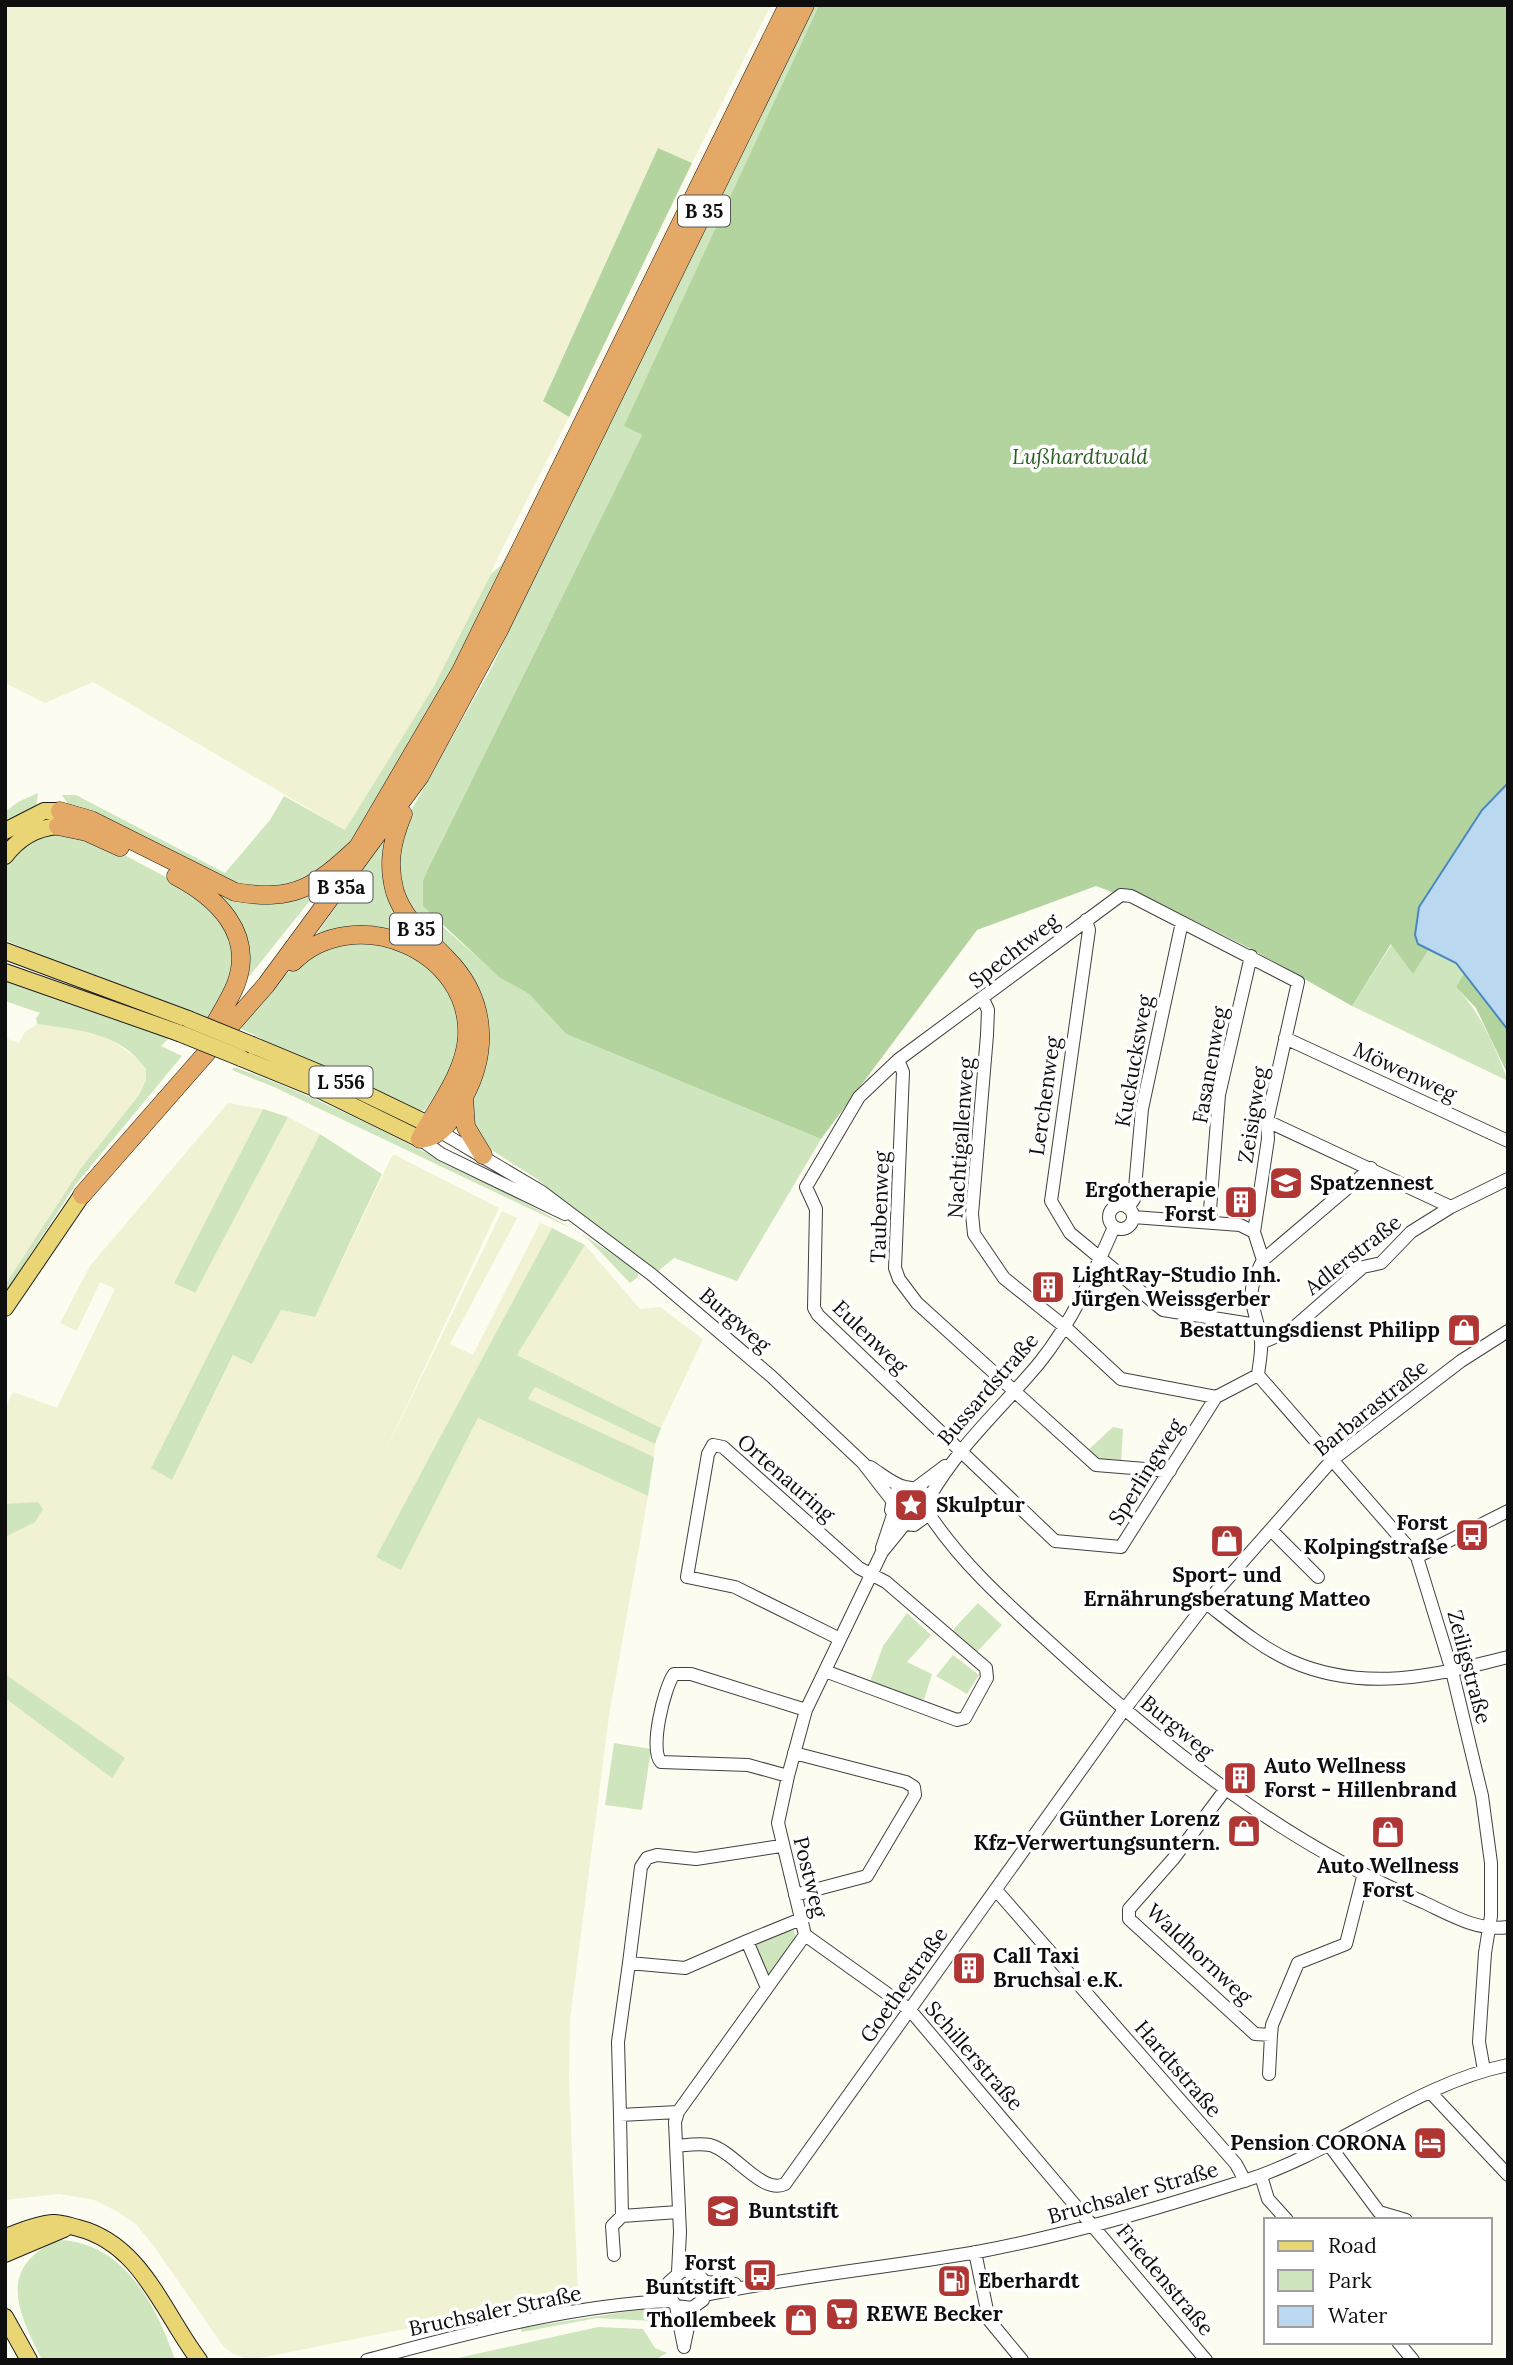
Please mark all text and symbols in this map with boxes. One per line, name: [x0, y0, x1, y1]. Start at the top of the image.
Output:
road number: B 35: [678, 196, 730, 226]
park label: Lußhardtwald: [1012, 443, 1148, 470]
road number: B 35a: [310, 872, 372, 902]
street label: Spechtweg: [963, 907, 1065, 994]
road number: B 35: [390, 914, 442, 945]
street label: Kuckucksweg: [1109, 993, 1158, 1129]
street label: Fasanenweg: [1186, 1004, 1233, 1125]
street label: Lerchenweg: [1023, 1034, 1066, 1157]
street label: Möwenweg: [1349, 1036, 1462, 1107]
street label: Nachtigallenweg: [941, 1056, 980, 1219]
street label: Zeisigweg: [1232, 1064, 1273, 1165]
road number: L 556: [310, 1066, 372, 1098]
street label: Taubenweg: [864, 1150, 895, 1263]
school or university icon: Spatzennest: [1267, 1164, 1305, 1202]
place label: Spatzennest: [1310, 1169, 1434, 1196]
place label: Ergotherapie Forst: [1085, 1176, 1216, 1227]
building icon: Ergotherapie Forst: [1222, 1183, 1260, 1221]
street label: Adlerstraße: [1298, 1208, 1406, 1301]
place label: LightRay-Studio Inh. Jürgen Weissgerber: [1072, 1261, 1281, 1312]
building icon: LightRay-Studio Inh. Jürgen Weissgerber: [1029, 1268, 1067, 1306]
street label: Burgweg: [694, 1281, 777, 1358]
street label: Eulenweg: [827, 1294, 914, 1379]
shop icon: Bestattungsdienst Philipp: [1445, 1311, 1483, 1349]
place label: Bestattungsdienst Philipp: [1179, 1316, 1440, 1343]
street label: Bussardstraße: [931, 1327, 1044, 1451]
street label: Barbarastraße: [1308, 1353, 1433, 1462]
street label: Sperlingweg: [1102, 1413, 1189, 1530]
street label: Ortenauring: [732, 1428, 841, 1528]
place icon: Skulptur: [892, 1486, 930, 1524]
place label: Skulptur: [936, 1491, 1025, 1518]
place label: Forst Kolpingstraße: [1304, 1509, 1448, 1560]
bus stop icon: Forst Kolpingstraße: [1453, 1516, 1491, 1554]
shop icon: Sport- und Ernährungsberatung Matteo: [1208, 1522, 1246, 1560]
place label: Sport- und Ernährungsberatung Matteo: [1084, 1561, 1371, 1612]
street label: Zeiligstraße: [1441, 1607, 1498, 1727]
street label: Burgweg: [1135, 1689, 1219, 1764]
place label: Auto Wellness Forst - Hillenbrand: [1264, 1752, 1457, 1803]
building icon: Auto Wellness Forst - Hillenbrand: [1221, 1759, 1259, 1797]
place label: Günther Lorenz Kfz-Verwertungsuntern.: [974, 1805, 1220, 1856]
shop icon: Günther Lorenz Kfz-Verwertungsuntern.: [1225, 1812, 1263, 1850]
shop icon: Auto Wellness Forst: [1369, 1813, 1407, 1851]
street label: Postweg: [787, 1834, 834, 1921]
place label: Auto Wellness Forst: [1317, 1852, 1459, 1903]
street label: Waldhornweg: [1141, 1898, 1258, 2010]
street label: Goethestraße: [854, 1922, 953, 2048]
place label: Call Taxi Bruchsal e.K.: [993, 1942, 1123, 1993]
building icon: Call Taxi Bruchsal e.K.: [950, 1949, 988, 1987]
street label: Schillerstraße: [919, 1995, 1029, 2116]
street label: Hardtstraße: [1129, 2015, 1228, 2123]
hotel icon: Pension CORONA: [1411, 2124, 1449, 2162]
place label: Pension CORONA: [1230, 2129, 1406, 2156]
street label: Bruchsaler Straße: [1045, 2155, 1221, 2230]
school or university icon: Buntstift: [704, 2192, 742, 2230]
place label: Buntstift: [748, 2197, 839, 2224]
street label: Friedenstraße: [1111, 2218, 1220, 2341]
legend: [1264, 2218, 1492, 2344]
text: Road: [1328, 2232, 1377, 2259]
place label: Forst Buntstift: [645, 2249, 736, 2300]
bus stop icon: Forst Buntstift: [741, 2256, 779, 2294]
fuel station icon: Eberhardt: [935, 2262, 973, 2300]
place label: Eberhardt: [978, 2267, 1080, 2294]
text: Park: [1328, 2267, 1372, 2294]
street label: Bruchsaler Straße: [406, 2279, 584, 2342]
supermarket icon: REWE Becker: [823, 2295, 861, 2333]
place label: REWE Becker: [866, 2300, 1003, 2327]
shop icon: Thollembeek: [782, 2301, 820, 2339]
text: Water: [1328, 2302, 1387, 2329]
place label: Thollembeek: [647, 2306, 777, 2333]

